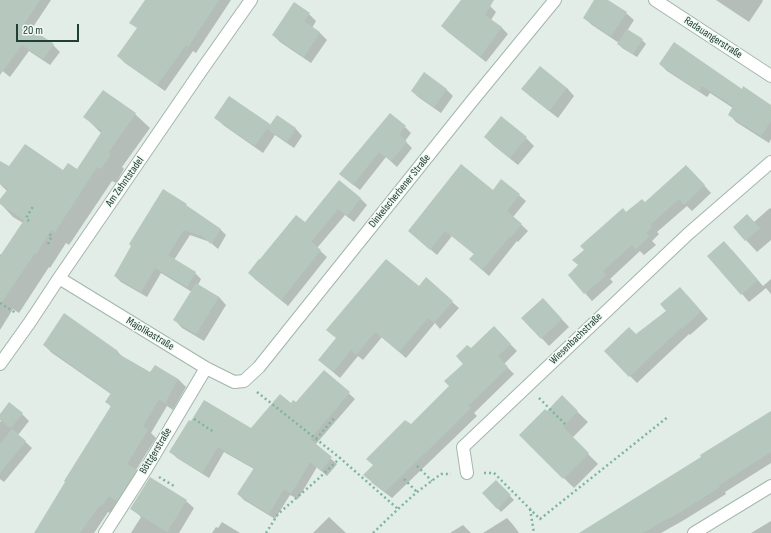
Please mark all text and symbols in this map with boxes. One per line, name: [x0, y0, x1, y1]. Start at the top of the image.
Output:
street label: Radauangerstraße: [681, 14, 745, 62]
scale bar: [18, 16, 81, 42]
text: 20 m: [23, 23, 43, 38]
street label: Dinkelscherbener Straße: [366, 152, 434, 230]
street label: Am Zehntstadel: [103, 155, 147, 209]
street label: Wiesenbachstraße: [547, 311, 605, 367]
street label: Majolikastraße: [124, 315, 176, 353]
street label: Böttgerstraße: [137, 426, 175, 476]

